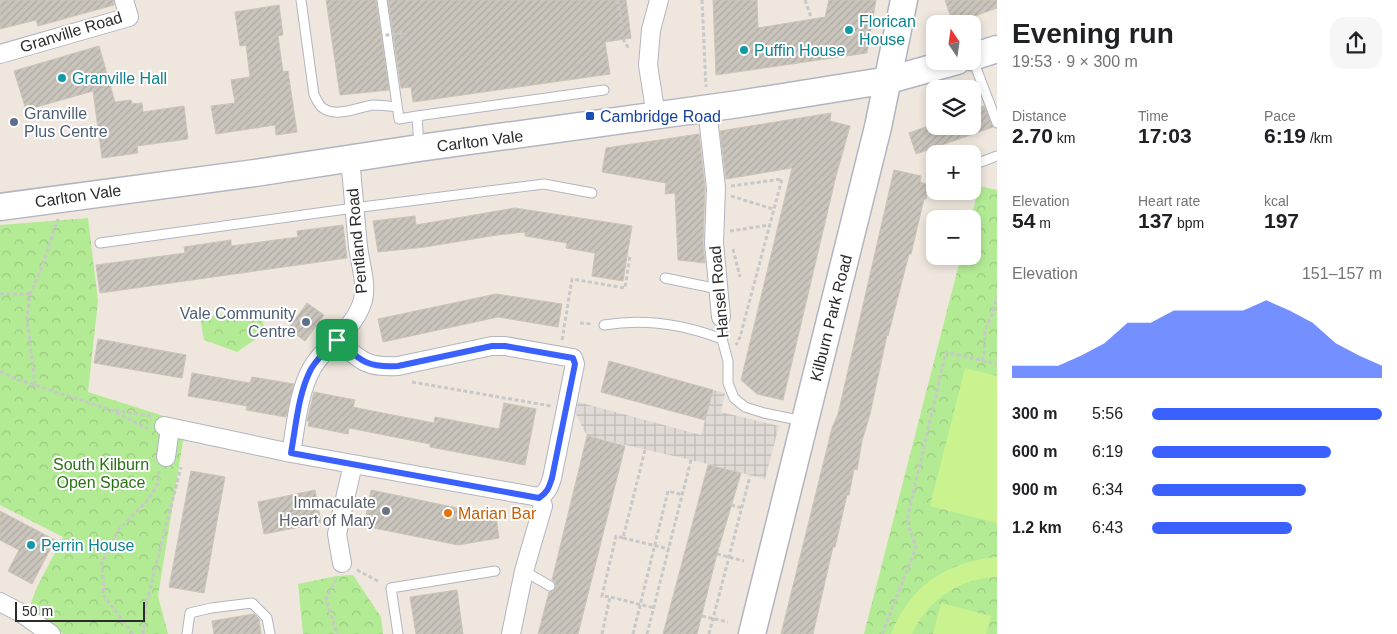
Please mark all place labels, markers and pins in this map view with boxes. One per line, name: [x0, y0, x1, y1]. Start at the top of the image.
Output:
place label: Florican House: [859, 13, 916, 48]
marker: Florican House: [843, 24, 855, 36]
place label: Puffin House: [754, 42, 845, 59]
marker: Puffin House: [738, 44, 750, 56]
place label: Granville Hall: [72, 70, 167, 87]
marker: Granville Hall: [56, 72, 68, 84]
place label: Granville Plus Centre: [24, 105, 108, 140]
place label: Cambridge Road: [600, 108, 721, 125]
marker: Cambridge Road: [584, 110, 596, 122]
marker: Granville Plus Centre: [8, 116, 20, 128]
place label: Vale Community Centre: [180, 305, 296, 340]
marker: Vale Community Centre: [300, 316, 312, 328]
pin: [316, 319, 358, 361]
place label: Immaculate Heart of Mary: [279, 494, 376, 529]
marker: Immaculate Heart of Mary: [380, 505, 392, 517]
place label: Marian Bar: [458, 505, 537, 522]
marker: Marian Bar: [442, 507, 454, 519]
place label: Perrin House: [41, 537, 134, 554]
marker: Perrin House: [25, 539, 37, 551]

